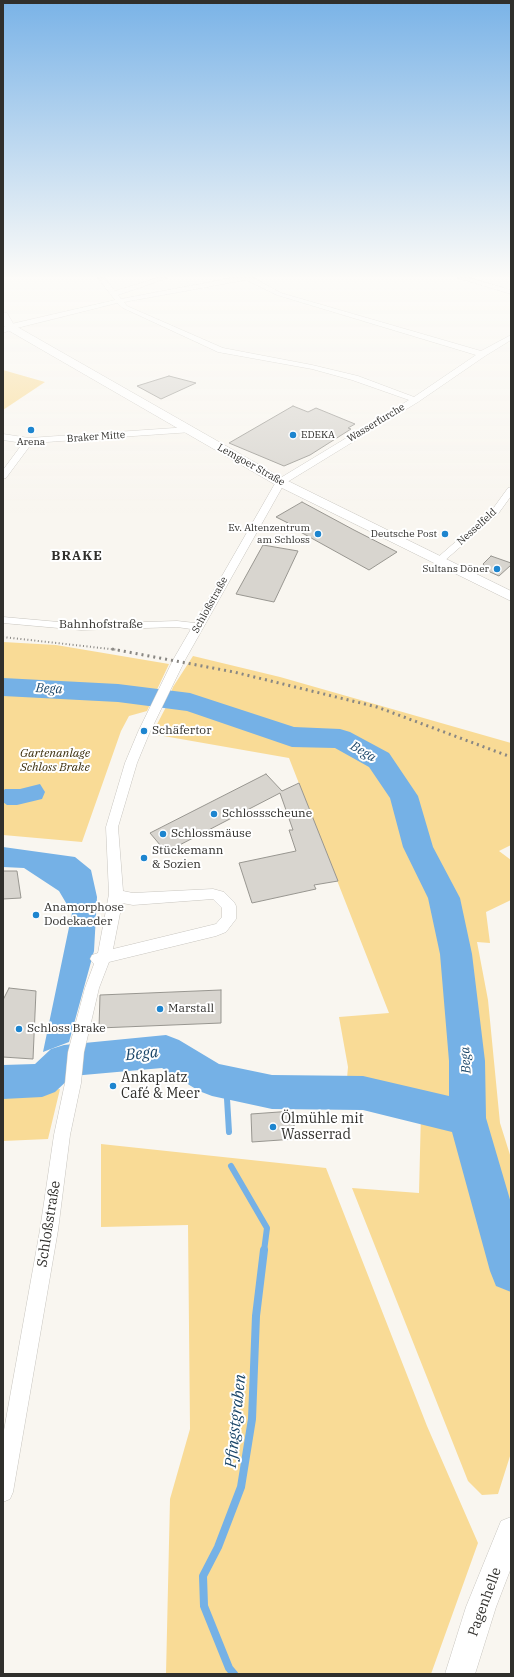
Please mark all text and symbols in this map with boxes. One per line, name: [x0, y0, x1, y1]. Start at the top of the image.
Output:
street label: Wasserfurche: [345, 401, 407, 445]
marker: Arena: [26, 425, 36, 435]
street label: Braker Mitte: [66, 429, 126, 445]
place label: EDEKA: [301, 429, 335, 441]
marker: EDEKA: [288, 430, 298, 440]
place label: Arena: [17, 436, 45, 448]
street label: Lemgoer Straße: [215, 442, 287, 488]
street label: Nesselfeld: [455, 506, 499, 548]
place label: Ev. Altenzentrum am Schloss: [228, 522, 310, 546]
place label: Deutsche Post: [371, 528, 437, 540]
marker: Ev. Altenzentrum am Schloss: [313, 529, 323, 539]
marker: Deutsche Post: [440, 529, 450, 539]
district label: BRAKE: [51, 548, 103, 564]
place label: Sultans Döner: [422, 563, 489, 575]
marker: Sultans Döner: [492, 564, 502, 574]
street label: Schloßstraße: [190, 575, 230, 635]
street label: Bahnhofstraße: [59, 618, 143, 632]
water label: Bega: [35, 681, 63, 697]
place label: Schäfertor: [152, 724, 211, 738]
marker: Schäfertor: [139, 726, 149, 736]
water label: Bega: [347, 739, 379, 765]
park label: Gartenanlage Schloss Brake: [20, 747, 90, 775]
place label: Schlossscheune: [222, 807, 312, 821]
marker: Schlossscheune: [209, 809, 219, 819]
place label: Schlossmäuse: [171, 827, 251, 841]
marker: Schlossmäuse: [158, 829, 168, 839]
place label: Stückemann & Sozien: [152, 844, 223, 872]
marker: Stückemann & Sozien: [139, 853, 149, 863]
place label: Anamorphose Dodekaeder: [44, 901, 124, 929]
marker: Anamorphose Dodekaeder: [31, 910, 41, 920]
place label: Marstall: [168, 1002, 214, 1016]
marker: Marstall: [155, 1004, 165, 1014]
place label: Schloss Brake: [27, 1022, 106, 1036]
marker: Schloss Brake: [14, 1024, 24, 1034]
water label: Bega: [125, 1043, 159, 1065]
water label: Bega: [458, 1046, 474, 1074]
place label: Ankaplatz Café & Meer: [121, 1070, 200, 1102]
marker: Ankaplatz Café & Meer: [108, 1081, 118, 1091]
place label: Ölmühle mit Wasserrad: [281, 1111, 364, 1144]
marker: Ölmühle mit Wasserrad: [268, 1122, 278, 1132]
street label: Schloßstraße: [34, 1180, 64, 1268]
water label: Pfingstgraben: [222, 1373, 250, 1469]
street label: Pagenhelle: [465, 1565, 505, 1639]

